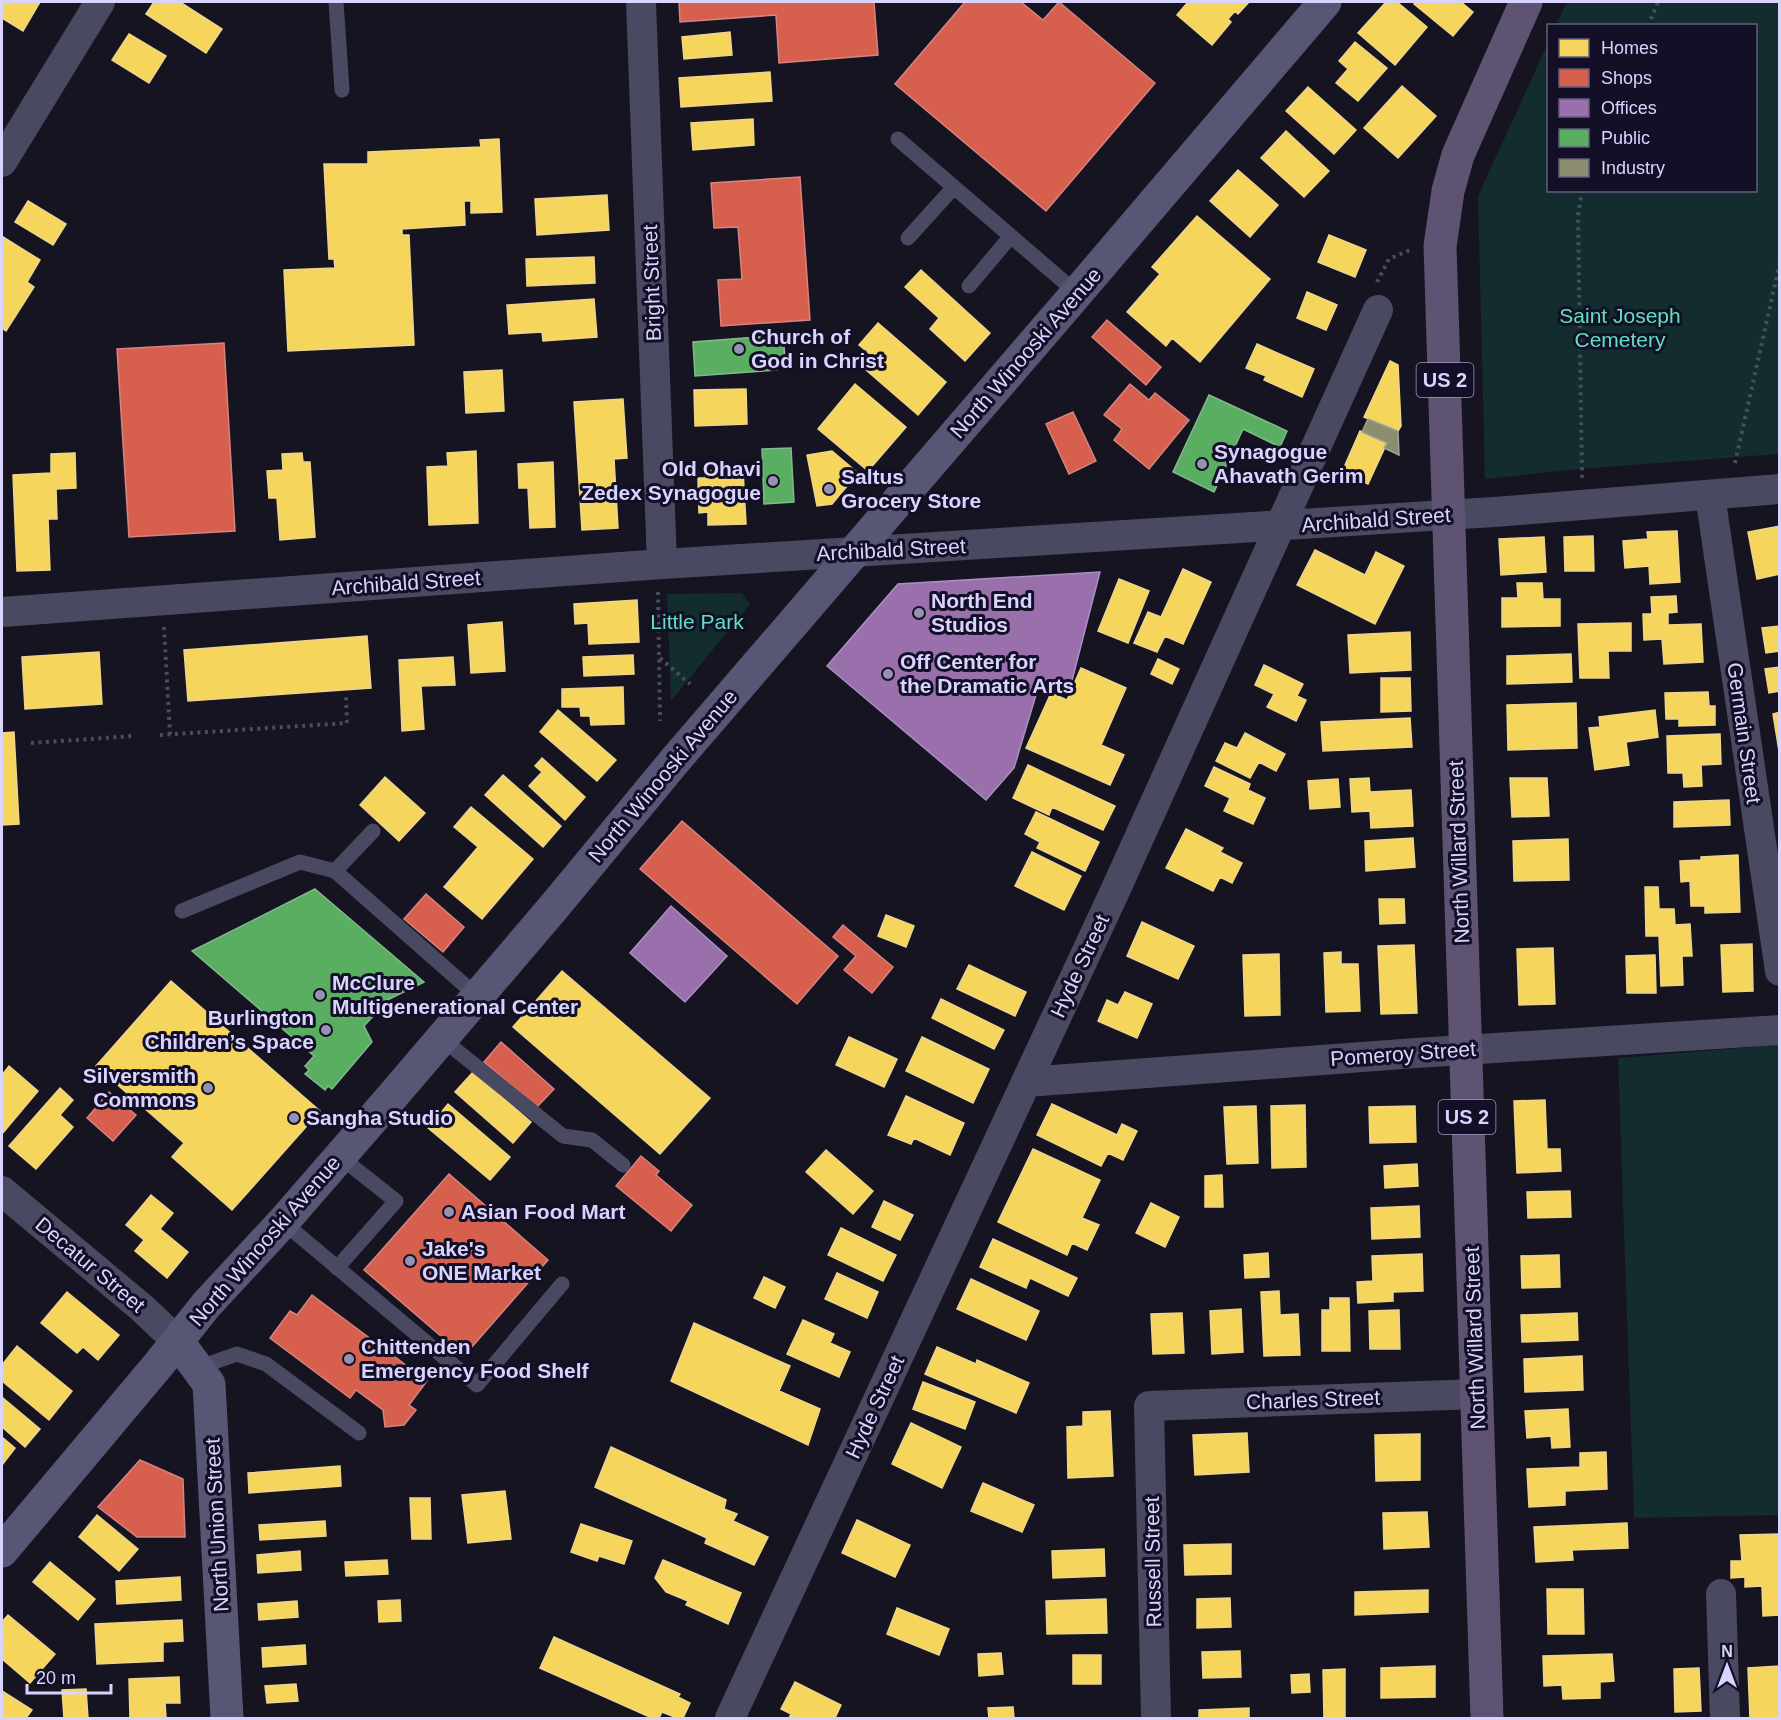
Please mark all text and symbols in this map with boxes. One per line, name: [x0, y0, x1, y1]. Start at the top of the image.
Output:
legend: [1547, 24, 1757, 192]
text: Homes: [1601, 38, 1658, 58]
text: Shops: [1601, 68, 1652, 88]
text: Offices: [1601, 98, 1657, 118]
text: Public: [1601, 128, 1650, 148]
text: Industry: [1601, 158, 1665, 178]
street label: Bright Street: [638, 224, 665, 342]
street label: North Winooski Avenue: [945, 263, 1106, 442]
park label: Saint Joseph Cemetery: [1559, 304, 1681, 351]
place label: Church of God in Christ: [751, 325, 884, 372]
marker: Church of God in Christ: [732, 342, 746, 356]
road number: US 2: [1416, 363, 1474, 397]
place label: Synagogue Ahavath Gerim: [1214, 440, 1363, 487]
place label: Old Ohavi Zedex Synagogue: [581, 457, 761, 504]
marker: Synagogue Ahavath Gerim: [1195, 457, 1209, 471]
place label: Saltus Grocery Store: [841, 465, 981, 512]
marker: Old Ohavi Zedex Synagogue: [766, 474, 780, 488]
marker: Saltus Grocery Store: [822, 482, 836, 496]
street label: Archibald Street: [1301, 503, 1451, 536]
street label: Archibald Street: [816, 534, 966, 565]
street label: Archibald Street: [331, 566, 481, 599]
place label: North End Studios: [931, 589, 1032, 636]
marker: North End Studios: [912, 606, 926, 620]
park label: Little Park: [650, 610, 744, 633]
place label: Off Center for the Dramatic Arts: [900, 650, 1074, 697]
street label: Germain Street: [1723, 661, 1766, 805]
marker: Off Center for the Dramatic Arts: [881, 667, 895, 681]
street label: North Winooski Avenue: [584, 685, 741, 867]
street label: North Willard Street: [1444, 760, 1473, 944]
street label: Hyde Street: [1046, 911, 1113, 1021]
place label: McClure Multigenerational Center: [332, 971, 578, 1018]
marker: McClure Multigenerational Center: [313, 988, 327, 1002]
place label: Burlington Children’s Space: [144, 1006, 314, 1053]
marker: Burlington Children’s Space: [319, 1023, 333, 1037]
street label: Pomeroy Street: [1329, 1037, 1477, 1070]
place label: Silversmith Commons: [83, 1064, 196, 1111]
marker: Silversmith Commons: [201, 1081, 215, 1095]
road number: US 2: [1438, 1100, 1496, 1134]
place label: Sangha Studio: [306, 1106, 453, 1129]
marker: Sangha Studio: [287, 1111, 301, 1125]
street label: North Winooski Avenue: [184, 1151, 345, 1330]
place label: Asian Food Mart: [461, 1200, 626, 1223]
marker: Asian Food Mart: [442, 1205, 456, 1219]
street label: Decatur Street: [31, 1212, 150, 1317]
place label: Jake's ONE Market: [422, 1237, 541, 1284]
street label: North Willard Street: [1460, 1246, 1489, 1430]
marker: Jake's ONE Market: [403, 1254, 417, 1268]
place label: Chittenden Emergency Food Shelf: [361, 1335, 590, 1382]
marker: Chittenden Emergency Food Shelf: [342, 1352, 356, 1366]
street label: Hyde Street: [841, 1352, 908, 1462]
street label: Charles Street: [1246, 1386, 1381, 1413]
street label: North Union Street: [200, 1437, 233, 1612]
street label: Russell Street: [1140, 1496, 1165, 1628]
north arrow: [1697, 1636, 1757, 1696]
text: N: [1721, 1643, 1733, 1660]
scale bar: [27, 1657, 111, 1695]
text: 20 m: [36, 1668, 76, 1688]

